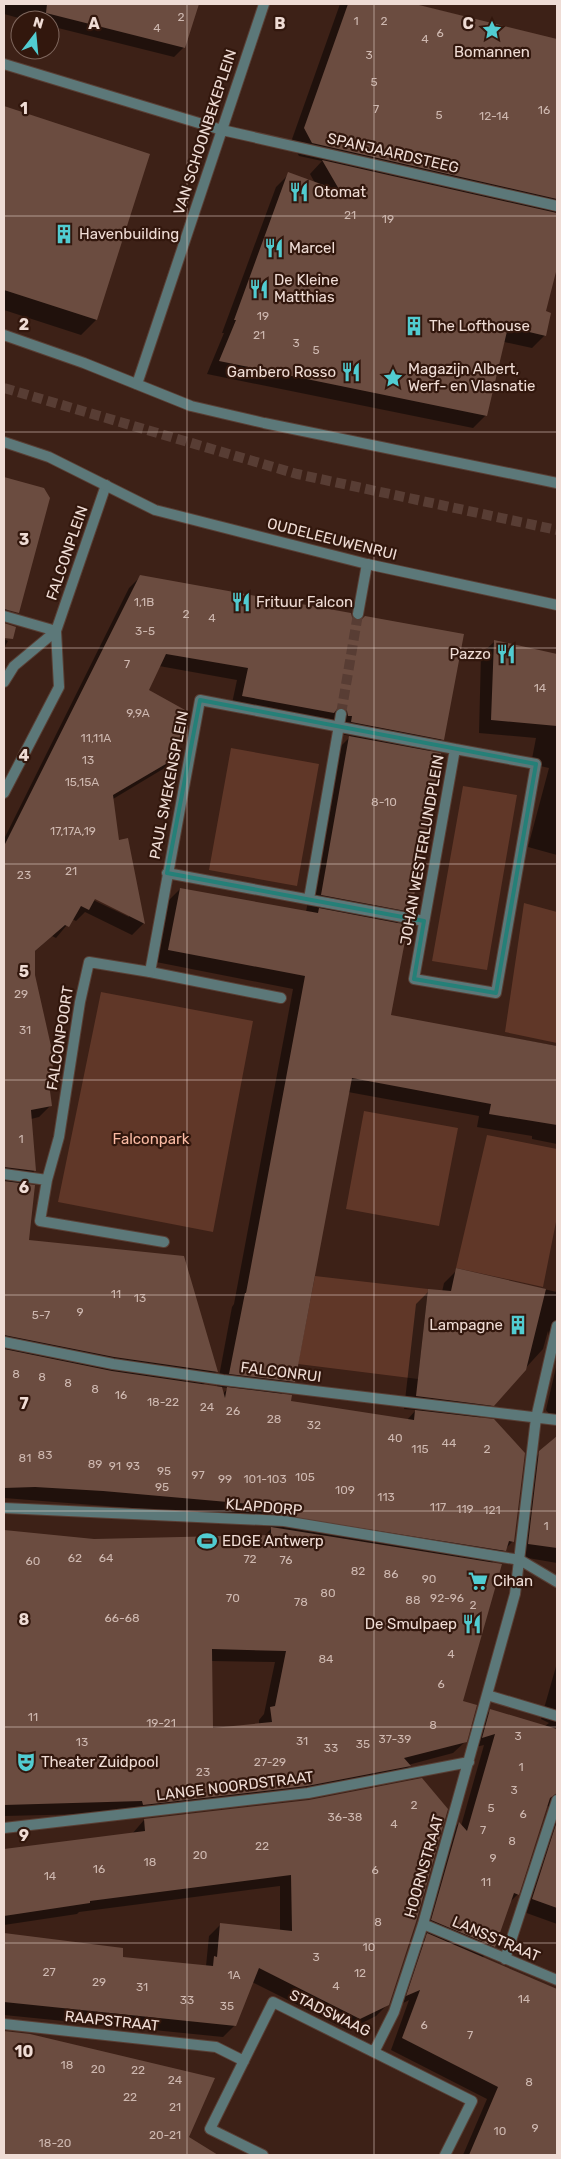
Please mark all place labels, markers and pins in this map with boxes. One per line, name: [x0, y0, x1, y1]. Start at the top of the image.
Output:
place icon: Bomannen: [481, 19, 503, 41]
place label: Bomannen: [454, 43, 530, 61]
restaurant icon: Otomat: [288, 181, 310, 203]
place label: Otomat: [314, 183, 366, 201]
building icon: Havenbuilding: [53, 223, 75, 245]
place label: Havenbuilding: [79, 225, 179, 243]
restaurant icon: Marcel: [263, 237, 285, 259]
place label: Marcel: [289, 239, 335, 257]
place label: De Kleine Matthias: [274, 271, 339, 306]
restaurant icon: De Kleine Matthias: [248, 278, 270, 300]
building icon: The Lofthouse: [403, 315, 425, 337]
place label: The Lofthouse: [429, 317, 530, 335]
place label: Magazijn Albert, Werf- en Vlasnatie: [408, 360, 535, 395]
restaurant icon: Gambero Rosso: [340, 361, 362, 383]
place label: Gambero Rosso: [227, 363, 336, 381]
place icon: Magazijn Albert, Werf- en Vlasnatie: [382, 367, 404, 389]
restaurant icon: Frituur Falcon: [230, 591, 252, 613]
place label: Frituur Falcon: [256, 593, 353, 611]
restaurant icon: Pazzo: [495, 643, 517, 665]
place label: Pazzo: [449, 645, 491, 663]
building icon: Lampagne: [507, 1314, 529, 1336]
place label: Lampagne: [429, 1316, 503, 1334]
sports icon: EDGE Antwerp: [196, 1530, 218, 1552]
place label: EDGE Antwerp: [222, 1532, 324, 1550]
supermarket icon: Cihan: [467, 1570, 489, 1592]
place label: Cihan: [493, 1572, 533, 1590]
restaurant icon: De Smulpaep: [461, 1613, 483, 1635]
place label: De Smulpaep: [365, 1615, 457, 1633]
theatre icon: Theater Zuidpool: [15, 1751, 37, 1773]
place label: Theater Zuidpool: [41, 1753, 159, 1771]

